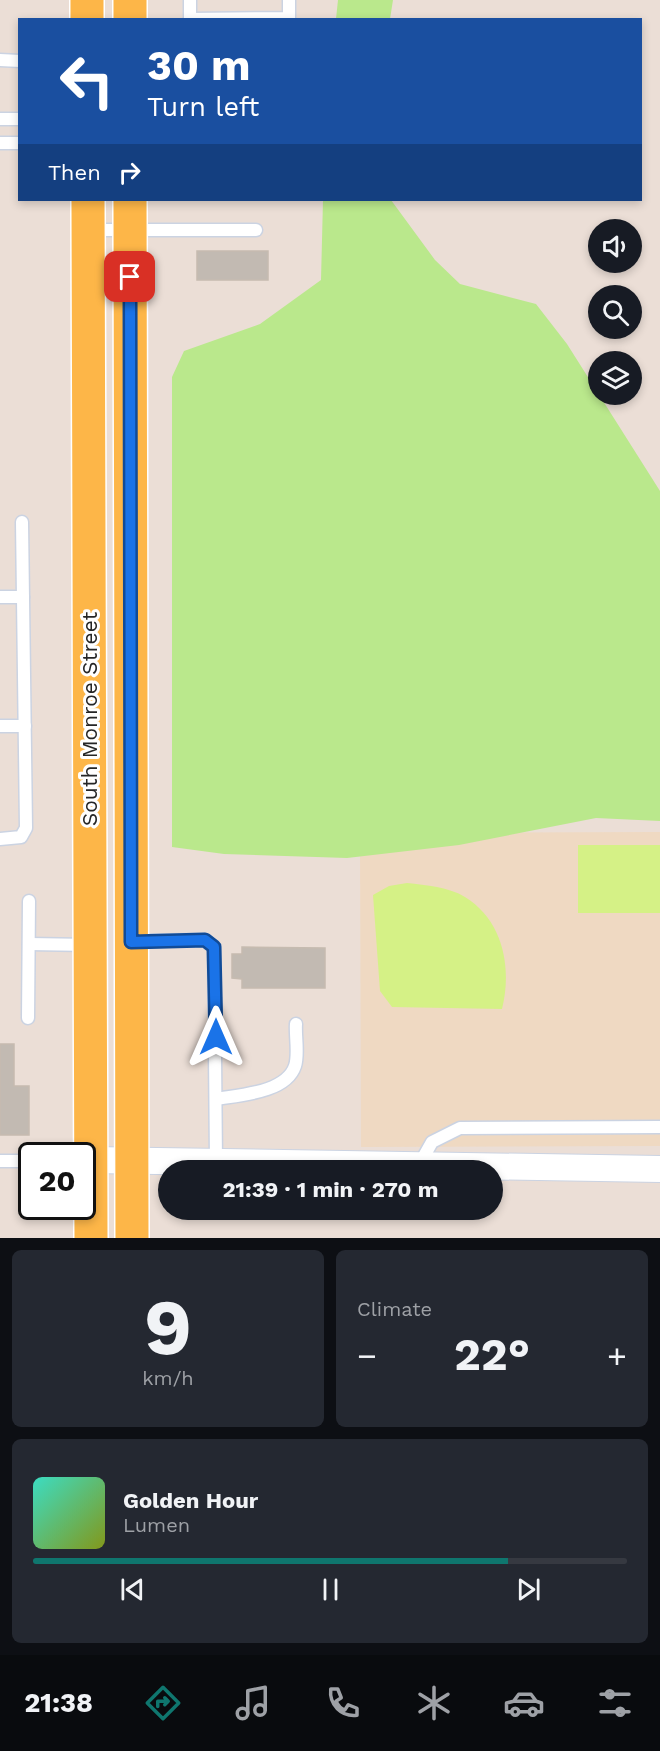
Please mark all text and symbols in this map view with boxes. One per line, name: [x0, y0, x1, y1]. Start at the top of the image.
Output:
text: 30 m: [147, 41, 251, 90]
icon: left: [48, 42, 126, 120]
text: Turn left: [147, 91, 259, 123]
icon: right: [113, 156, 146, 189]
text: Then: [48, 160, 101, 185]
map controls: [588, 219, 642, 405]
button: sound: [588, 219, 642, 273]
pin: [104, 251, 155, 302]
icon: arrive: [113, 260, 146, 293]
button: search: [588, 285, 642, 339]
button: layers: [588, 351, 642, 405]
street label: South Monroe Street: [77, 611, 102, 826]
position arrow: [184, 1005, 248, 1069]
speed limit sign: 20: [18, 1142, 96, 1220]
text: 21:39 · 1 min · 270 m: [222, 1177, 439, 1202]
text: 9: [144, 1281, 192, 1373]
text: Climate: [357, 1297, 432, 1321]
text: 22°: [454, 1328, 530, 1381]
text: −: [357, 1336, 377, 1375]
text: +: [607, 1336, 627, 1375]
text: km/h: [142, 1366, 194, 1390]
text: Golden Hour: [123, 1488, 258, 1513]
text: Lumen: [123, 1513, 190, 1537]
icon: previous: [116, 1573, 149, 1606]
icon: pause: [314, 1573, 347, 1606]
icon: next: [512, 1573, 545, 1606]
icon: directions: [142, 1682, 184, 1724]
icon: music: [232, 1682, 274, 1724]
icon: phone: [322, 1682, 364, 1724]
icon: climate: [413, 1682, 455, 1724]
icon: car: [503, 1682, 545, 1724]
icon: filters: [594, 1682, 636, 1724]
text: 21:38: [24, 1687, 93, 1719]

